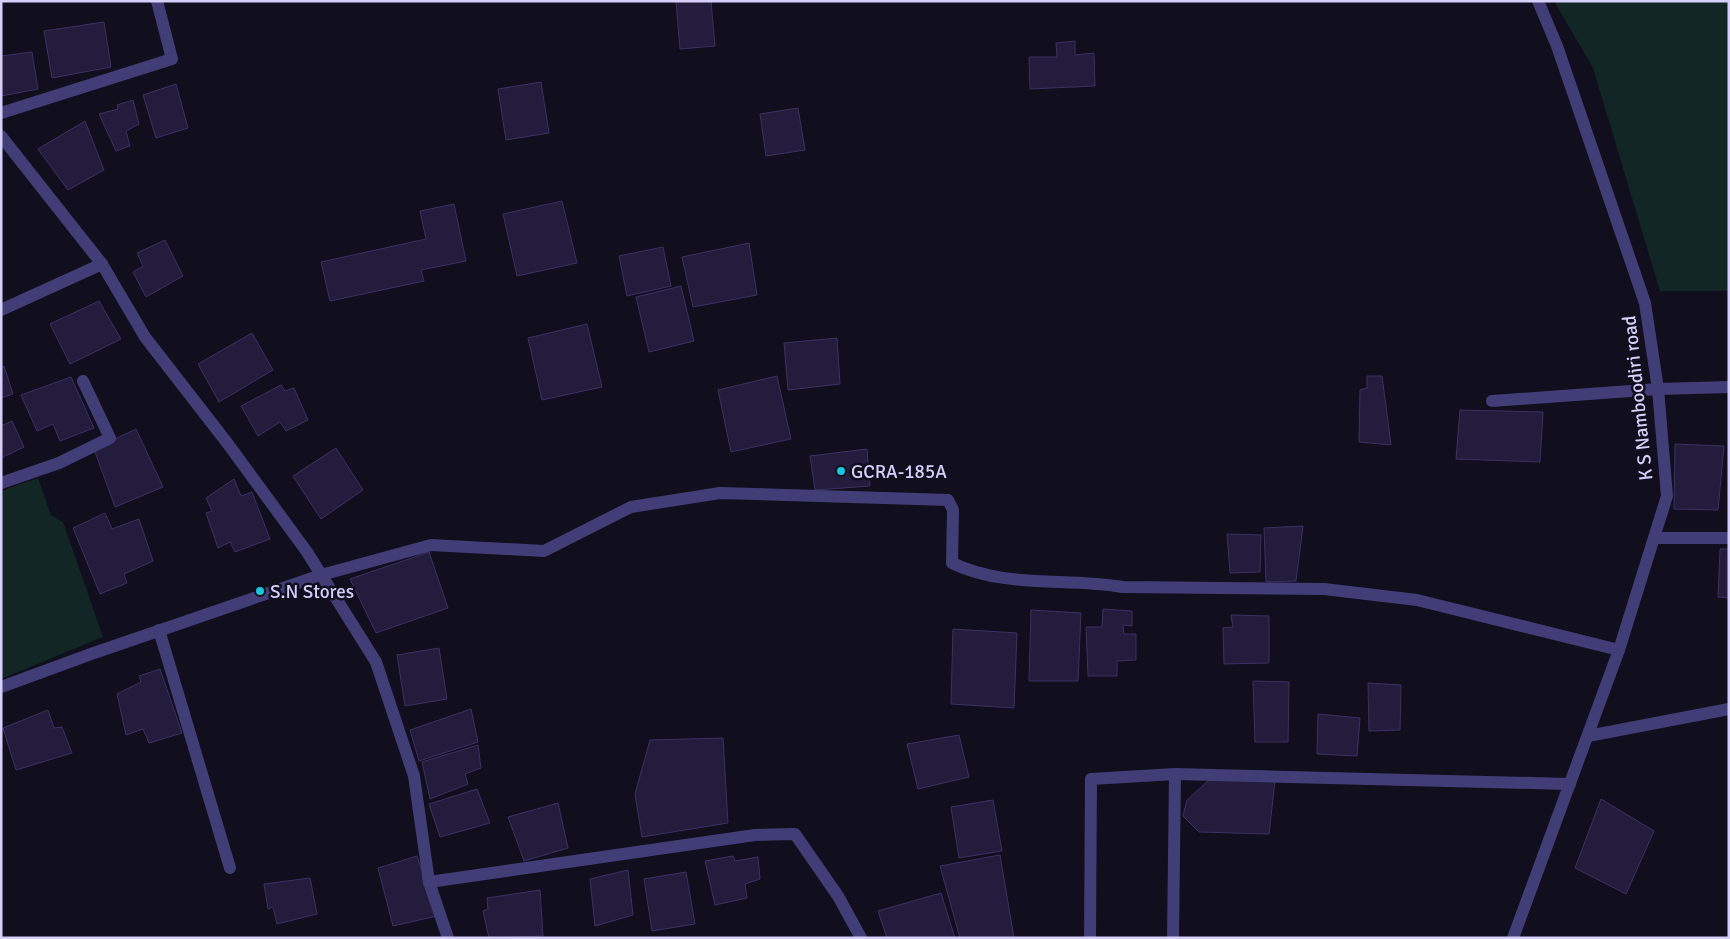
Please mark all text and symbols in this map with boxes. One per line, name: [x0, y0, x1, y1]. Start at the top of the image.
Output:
street label: K S Namboodiri road: [1617, 314, 1659, 482]
place label: GCRA-185A: [851, 460, 947, 484]
marker: GCRA-185A: [835, 465, 847, 477]
place label: S.N Stores: [270, 580, 354, 604]
marker: S.N Stores: [254, 585, 266, 597]

